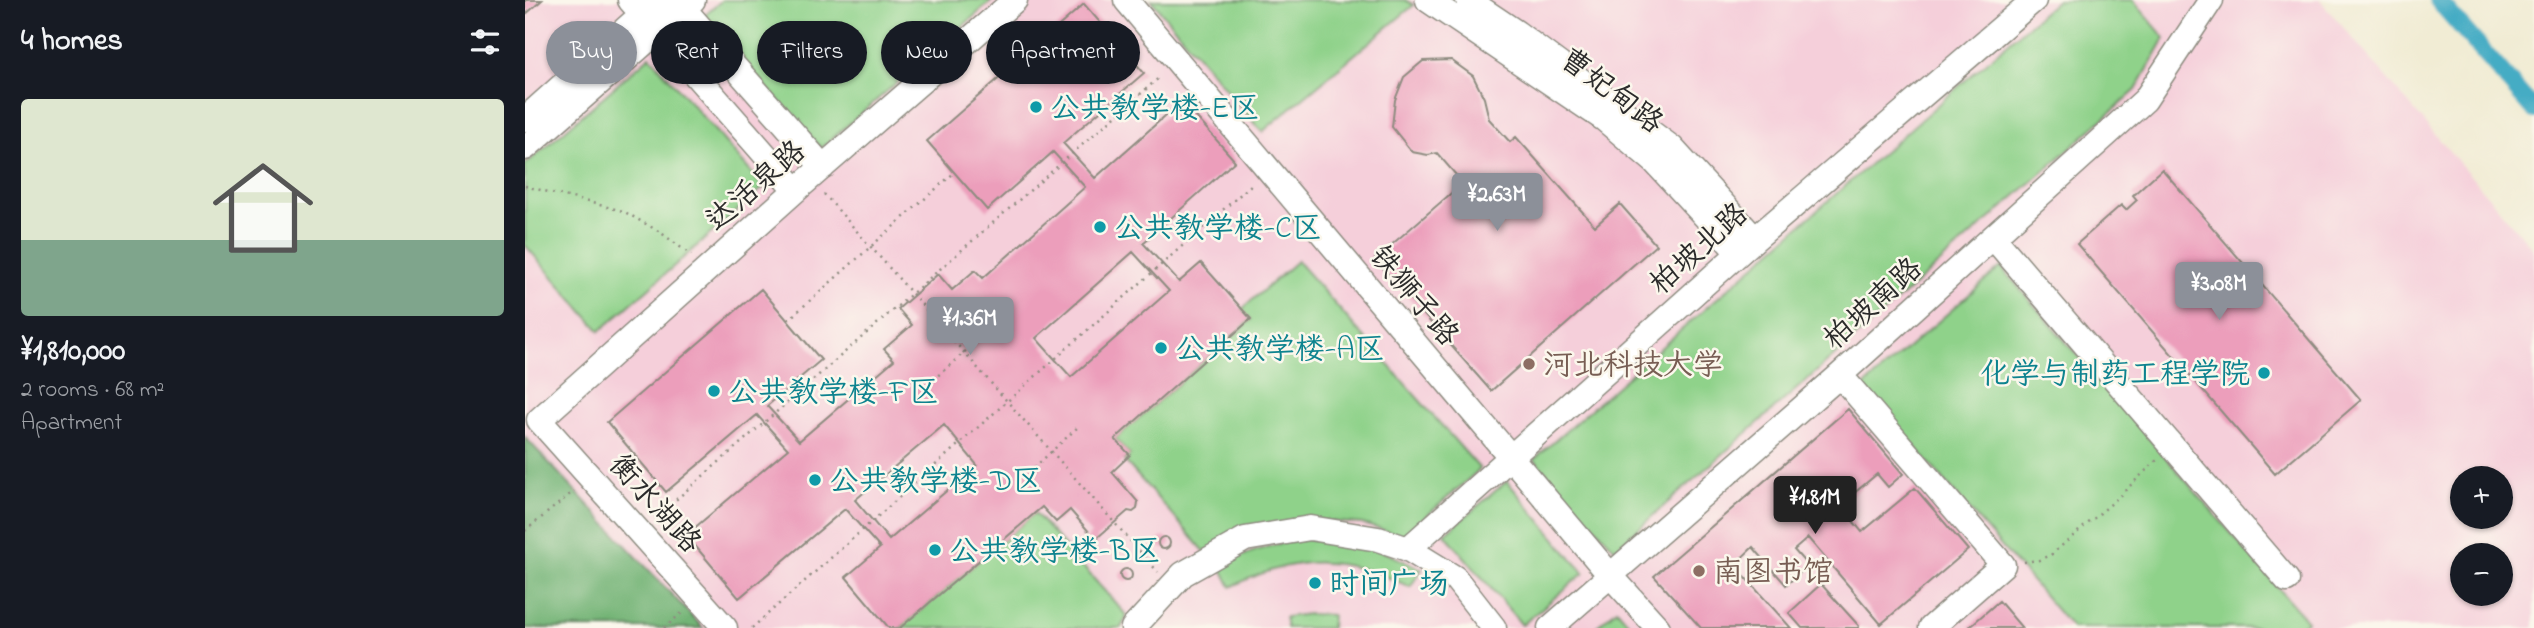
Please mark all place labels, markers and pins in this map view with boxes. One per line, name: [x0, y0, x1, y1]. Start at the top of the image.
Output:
place label: 公共教学楼-E区: [1050, 88, 1259, 132]
marker: 公共教学楼-E区: [1028, 99, 1044, 115]
pin: ¥2.63M: [1440, 174, 1554, 233]
place label: 公共教学楼-C区: [1114, 208, 1322, 252]
marker: 公共教学楼-C区: [1092, 219, 1108, 235]
pin: ¥3.08M: [2162, 262, 2276, 322]
pin: ¥1.36M: [913, 298, 1027, 357]
place label: 公共教学楼-A区: [1175, 329, 1385, 373]
marker: 公共教学楼-A区: [1153, 340, 1169, 356]
place label: 河北科技大学: [1543, 345, 1723, 389]
place label: 化学与制药工程学院: [1980, 354, 2250, 398]
marker: 河北科技大学: [1521, 356, 1537, 372]
marker: 化学与制药工程学院: [2256, 365, 2272, 381]
place label: 公共教学楼-F区: [728, 372, 939, 416]
marker: 公共教学楼-F区: [706, 383, 722, 399]
place label: 公共教学楼-D区: [829, 461, 1042, 505]
marker: 公共教学楼-D区: [807, 472, 823, 488]
pin: ¥1.81M: [1758, 476, 1872, 536]
place label: 公共教学楼-B区: [949, 531, 1160, 575]
marker: 公共教学楼-B区: [927, 542, 943, 558]
place label: 南图书馆: [1713, 552, 1833, 596]
marker: 南图书馆: [1691, 563, 1707, 579]
place label: 时间广场: [1329, 564, 1449, 608]
marker: 时间广场: [1307, 575, 1323, 591]

